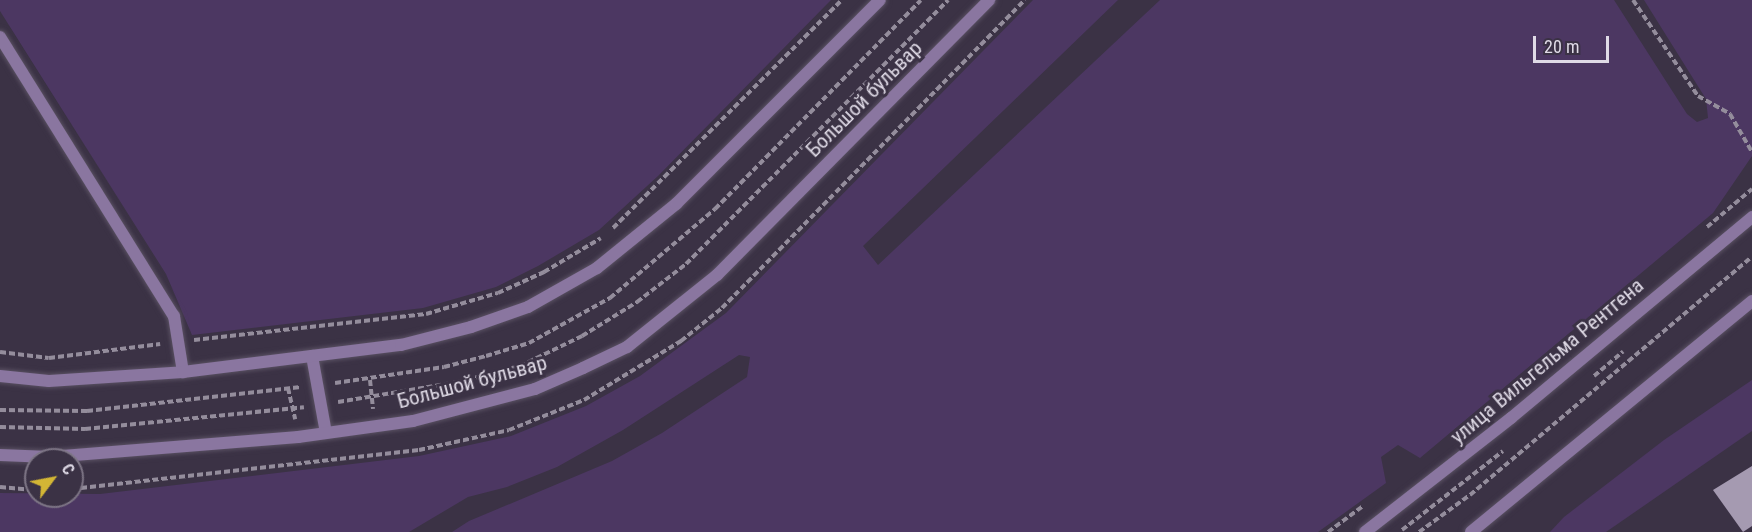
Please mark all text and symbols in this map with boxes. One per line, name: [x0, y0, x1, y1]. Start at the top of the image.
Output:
scale bar: [1536, 24, 1612, 62]
street label: Большой бульвар: [801, 36, 927, 162]
text: 20 m: [1544, 36, 1579, 57]
street label: улица Вильгельма Рентгена: [1445, 273, 1649, 449]
street label: Большой бульвар: [394, 350, 550, 414]
north arrow: [24, 448, 84, 508]
text: С: [58, 460, 78, 478]

